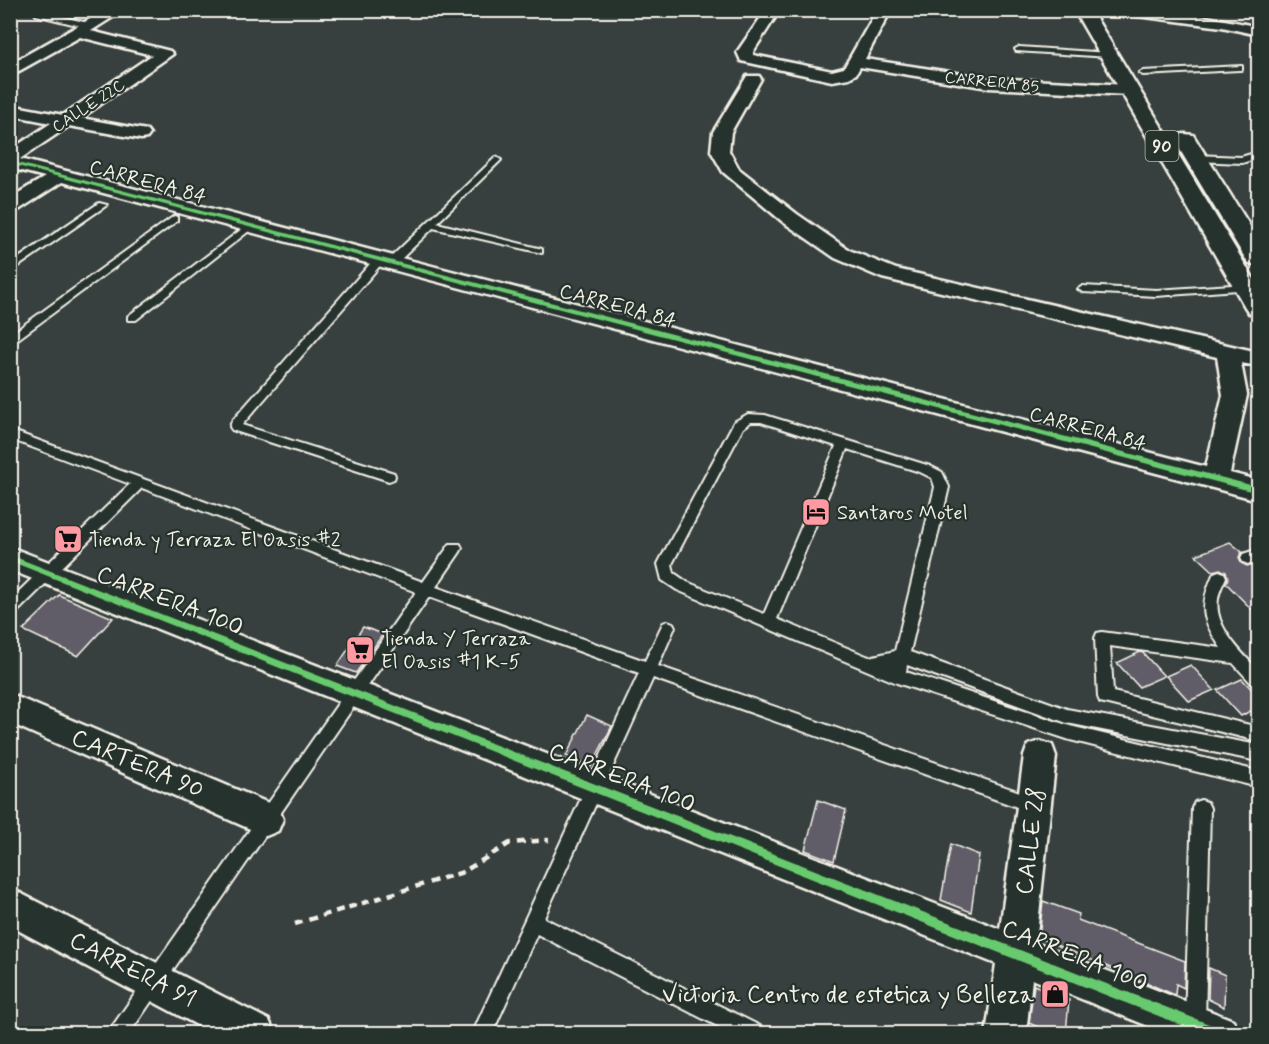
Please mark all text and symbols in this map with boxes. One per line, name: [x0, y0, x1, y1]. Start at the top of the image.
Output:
street label: CARRERA 85: [944, 67, 1040, 98]
street label: CALLE 22C: [48, 75, 129, 138]
road number: 90: [1146, 131, 1178, 161]
street label: CARRERA 84: [86, 154, 209, 211]
street label: CARRERA 84: [556, 278, 679, 335]
street label: CARRERA 84: [1026, 401, 1149, 458]
hotel icon: Santaros Motel: [800, 496, 832, 528]
place label: Santaros Motel: [837, 500, 968, 527]
supermarket icon: Tienda y Terraza El Oasis #2: [52, 523, 84, 555]
place label: Tienda y Terraza El Oasis #2: [89, 527, 341, 554]
street label: CARRERA 100: [92, 559, 247, 644]
place label: Tienda Y Terraza El Oasis #1 K-5: [381, 626, 532, 676]
supermarket icon: Tienda Y Terraza El Oasis #1 K-5: [344, 634, 376, 666]
street label: CARTERA 90: [67, 723, 208, 806]
street label: CARRERA 100: [544, 736, 699, 821]
street label: CALLE 28: [1010, 786, 1053, 897]
street label: CARRERA 100: [997, 913, 1152, 1000]
street label: CARRERA 91: [64, 925, 201, 1015]
shop icon: Victoria Centro de estetica y Belleza: [1039, 978, 1071, 1010]
place label: Victoria Centro de estetica y Belleza: [662, 980, 1035, 1011]

